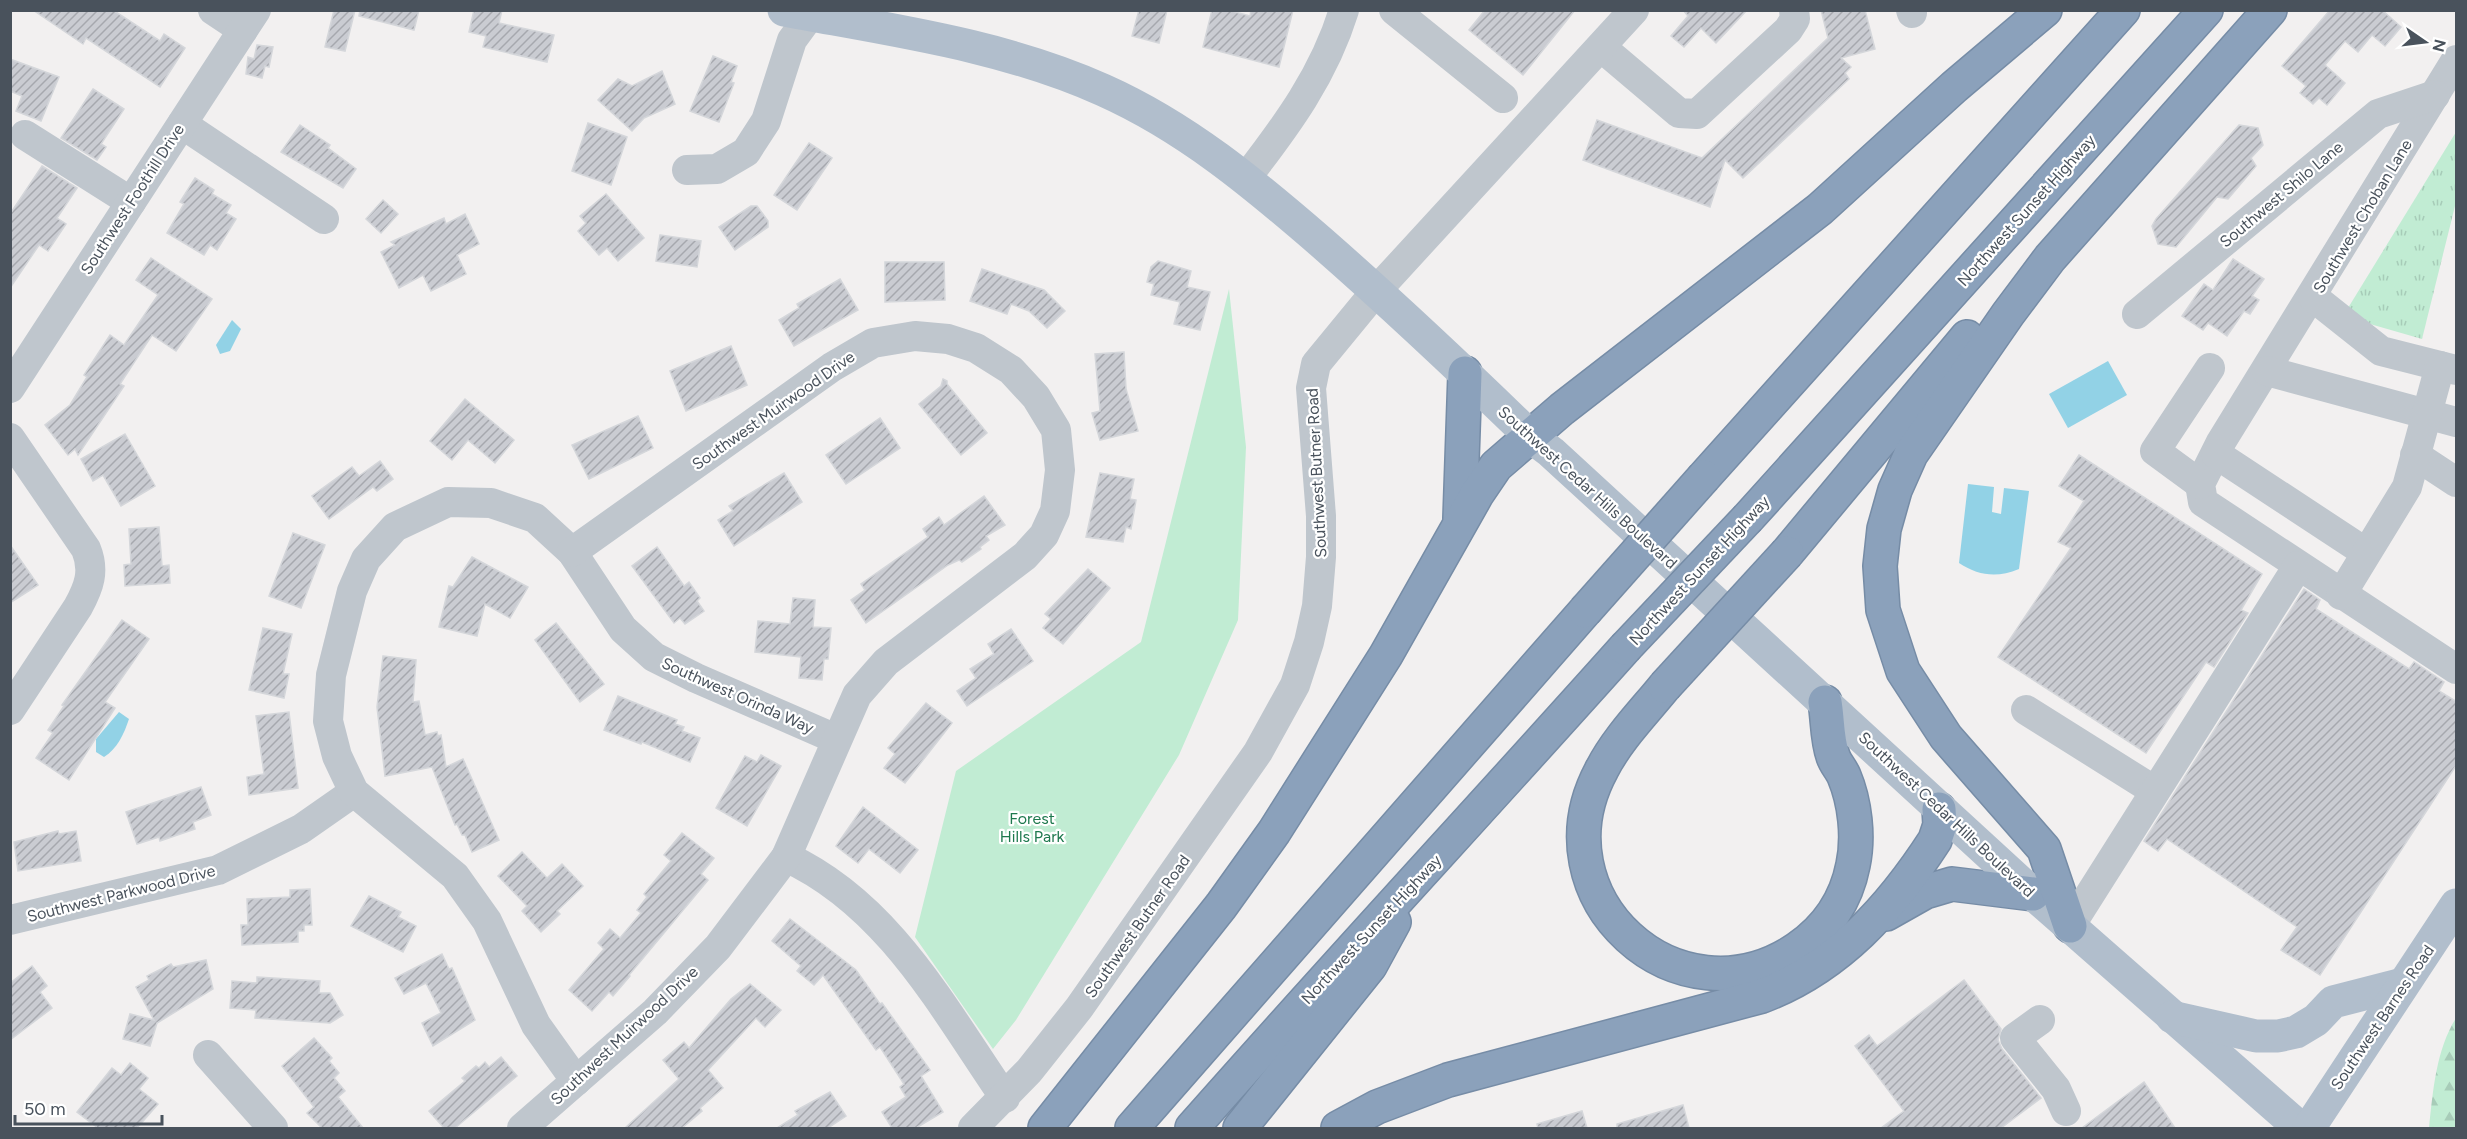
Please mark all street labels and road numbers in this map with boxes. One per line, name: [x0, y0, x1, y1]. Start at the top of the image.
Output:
street label: Southwest Foothill Drive: [77, 120, 188, 278]
street label: Northwest Sunset Highway: [1953, 130, 2100, 290]
street label: Southwest Choban Lane: [2309, 136, 2416, 296]
street label: Southwest Shilo Lane: [2216, 137, 2347, 251]
street label: Southwest Muirwood Drive: [688, 347, 859, 474]
street label: Southwest Butner Road: [1303, 388, 1330, 558]
street label: Southwest Cedar Hills Boulevard: [1494, 402, 1681, 573]
street label: Northwest Sunset Highway: [1625, 491, 1774, 649]
street label: Southwest Orinda Way: [659, 653, 817, 738]
street label: Southwest Cedar Hills Boulevard: [1855, 728, 2039, 901]
street label: Northwest Sunset Highway: [1297, 850, 1446, 1008]
street label: Southwest Butner Road: [1081, 851, 1194, 1001]
street label: Southwest Parkwood Drive: [25, 861, 217, 926]
street label: Southwest Barnes Road: [2327, 941, 2438, 1093]
street label: Southwest Muirwood Drive: [547, 962, 702, 1109]

